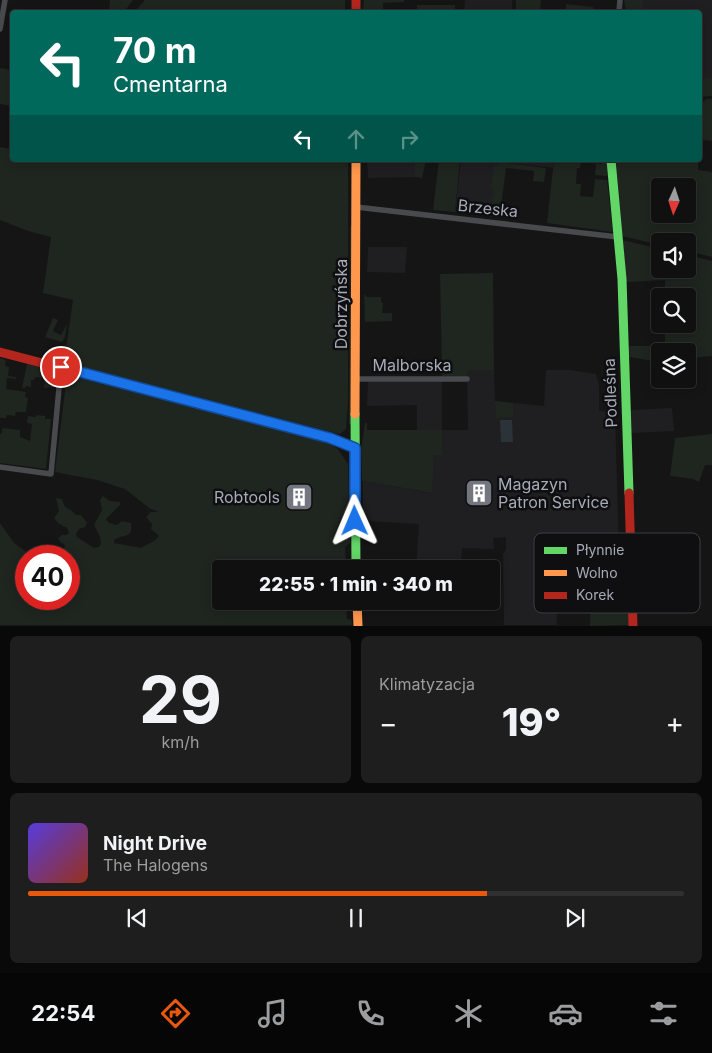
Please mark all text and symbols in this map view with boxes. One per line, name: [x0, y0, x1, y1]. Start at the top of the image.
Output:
text: 70 m: [113, 29, 197, 71]
icon: left: [30, 30, 95, 95]
text: Cmentarna: [113, 71, 228, 97]
icon: left: [289, 125, 317, 153]
icon: ahead: [342, 125, 370, 153]
icon: right: [395, 125, 423, 153]
north arrow: [651, 178, 696, 222]
map controls: [651, 178, 696, 388]
street label: Brzeska: [457, 195, 519, 221]
button: sound: [651, 233, 696, 278]
street label: Dobrzyńska: [331, 259, 351, 349]
button: search: [651, 288, 696, 333]
button: layers: [651, 343, 696, 388]
pin: [40, 346, 82, 388]
icon: arrive: [47, 353, 75, 381]
street label: Malborska: [373, 355, 451, 375]
street label: Podleśna: [599, 358, 621, 428]
place label: Magazyn Patron Service: [498, 474, 609, 512]
building icon: Magazyn Patron Service: [464, 478, 494, 508]
building icon: Robtools: [284, 482, 314, 512]
place label: Robtools: [214, 487, 280, 507]
position arrow: [328, 494, 380, 546]
legend: [534, 533, 700, 613]
text: Płynnie: [576, 541, 624, 558]
speed limit sign: 40: [15, 545, 80, 610]
text: Wolno: [576, 564, 618, 581]
text: 22:55 · 1 min · 340 m: [259, 573, 453, 596]
text: Korek: [576, 586, 614, 603]
text: 29: [139, 660, 222, 739]
text: Klimatyzacja: [379, 674, 475, 694]
text: 19°: [502, 699, 561, 745]
text: −: [379, 706, 398, 740]
text: +: [665, 706, 684, 740]
text: km/h: [161, 732, 200, 752]
text: Night Drive: [103, 832, 207, 855]
text: The Halogens: [103, 855, 208, 875]
icon: previous: [123, 904, 151, 932]
icon: pause: [342, 904, 370, 932]
icon: next: [561, 904, 589, 932]
icon: directions: [158, 996, 193, 1031]
icon: music: [255, 996, 290, 1031]
icon: phone: [353, 996, 388, 1031]
icon: climate: [451, 996, 486, 1031]
icon: car: [548, 996, 583, 1031]
icon: filters: [646, 996, 681, 1031]
text: 22:54: [31, 1000, 95, 1026]

